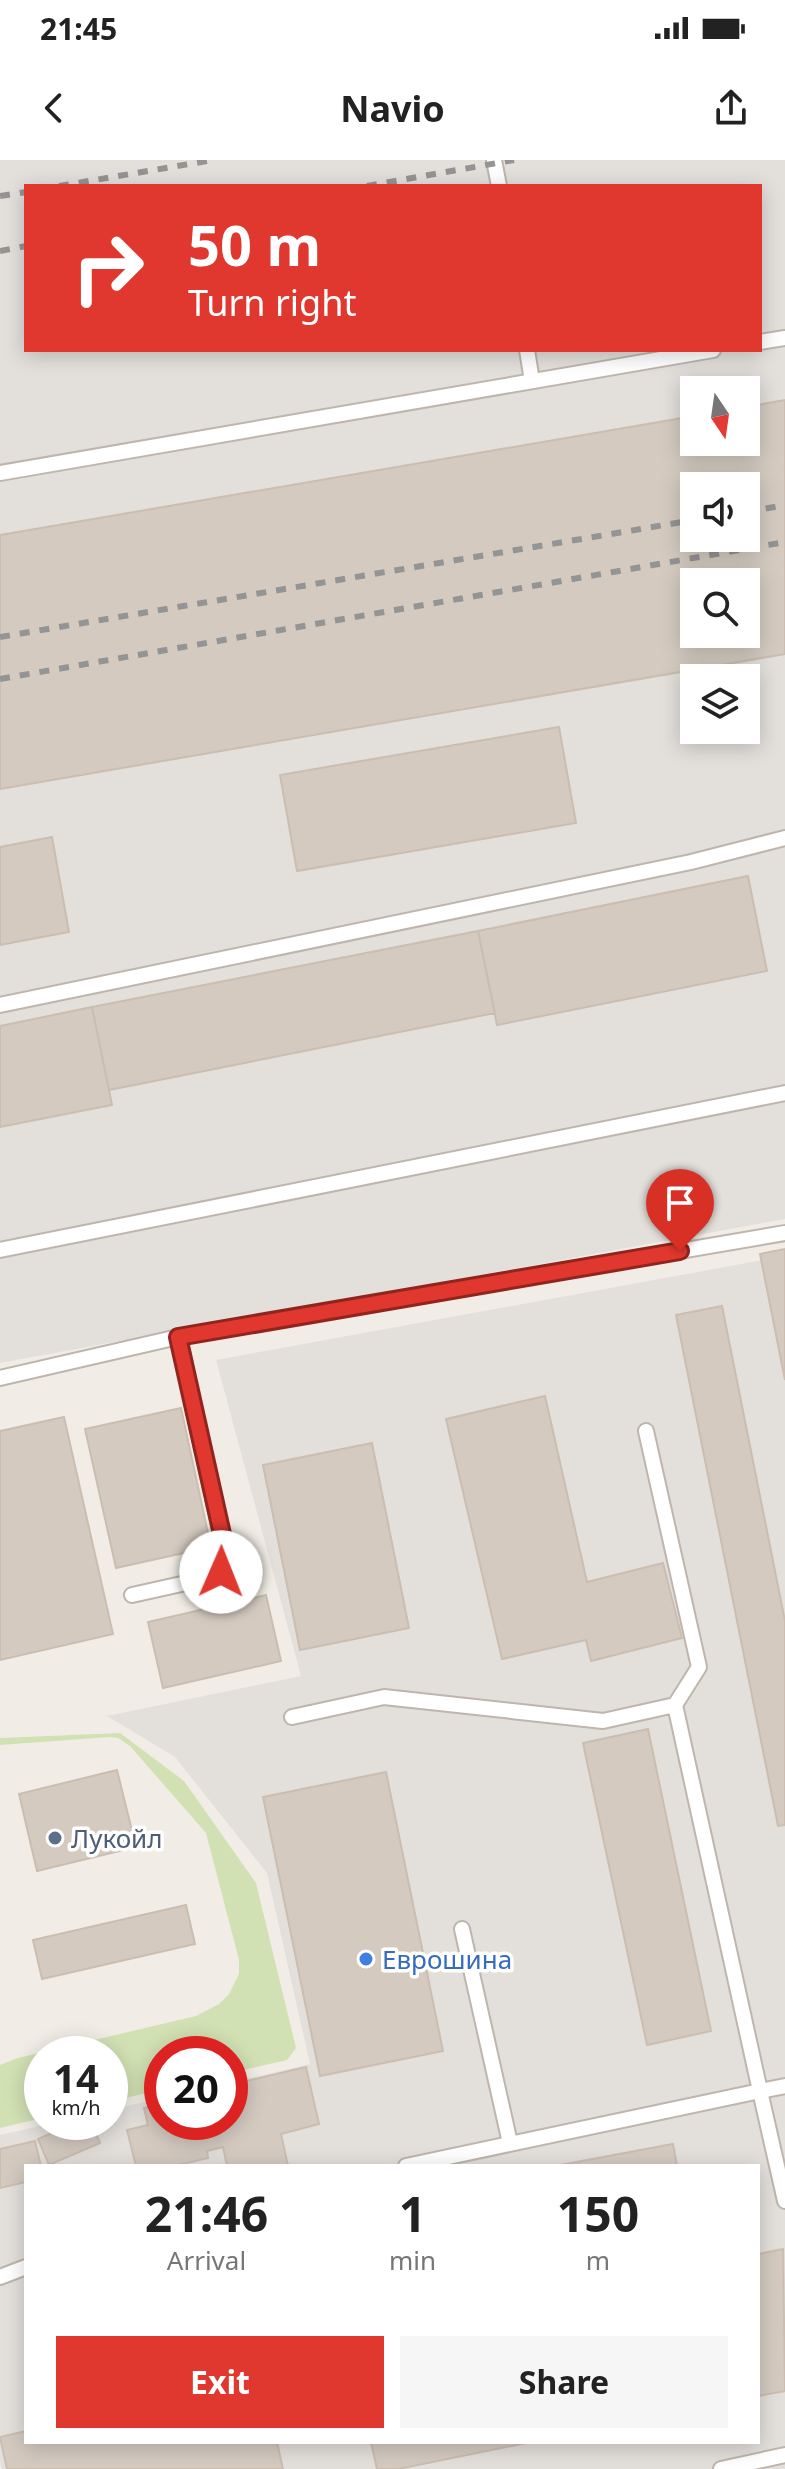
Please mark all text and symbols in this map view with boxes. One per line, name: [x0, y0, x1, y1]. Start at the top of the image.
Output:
text: 21:45: [40, 8, 117, 49]
text: Navio: [340, 84, 445, 133]
icon: back: [32, 86, 76, 130]
icon: share: [709, 86, 753, 130]
text: 50 m: [188, 206, 321, 282]
icon: right: [56, 216, 160, 320]
text: Turn right: [188, 278, 356, 327]
north arrow: [680, 376, 760, 456]
map controls: [680, 376, 760, 744]
button: sound: [680, 472, 760, 552]
button: search: [680, 568, 760, 648]
button: layers: [680, 664, 760, 744]
pin: [646, 1169, 714, 1251]
icon: arrive: [658, 1181, 702, 1225]
position arrow: [179, 1530, 263, 1614]
place label: Лукойл: [71, 1820, 163, 1856]
marker: Лукойл: [46, 1829, 64, 1847]
place label: Еврошина: [382, 1941, 512, 1977]
marker: Еврошина: [357, 1950, 375, 1968]
speed limit sign: 20: [144, 2036, 248, 2140]
text: 14: [53, 2050, 99, 2105]
text: km/h: [51, 2094, 101, 2121]
text: 21:46: [145, 2181, 268, 2246]
text: 1: [399, 2181, 426, 2246]
text: 150: [557, 2181, 639, 2246]
text: Arrival: [167, 2242, 246, 2278]
text: min: [389, 2242, 436, 2278]
text: m: [586, 2242, 610, 2278]
button: Exit: [56, 2336, 384, 2428]
button: Share: [400, 2336, 728, 2428]

